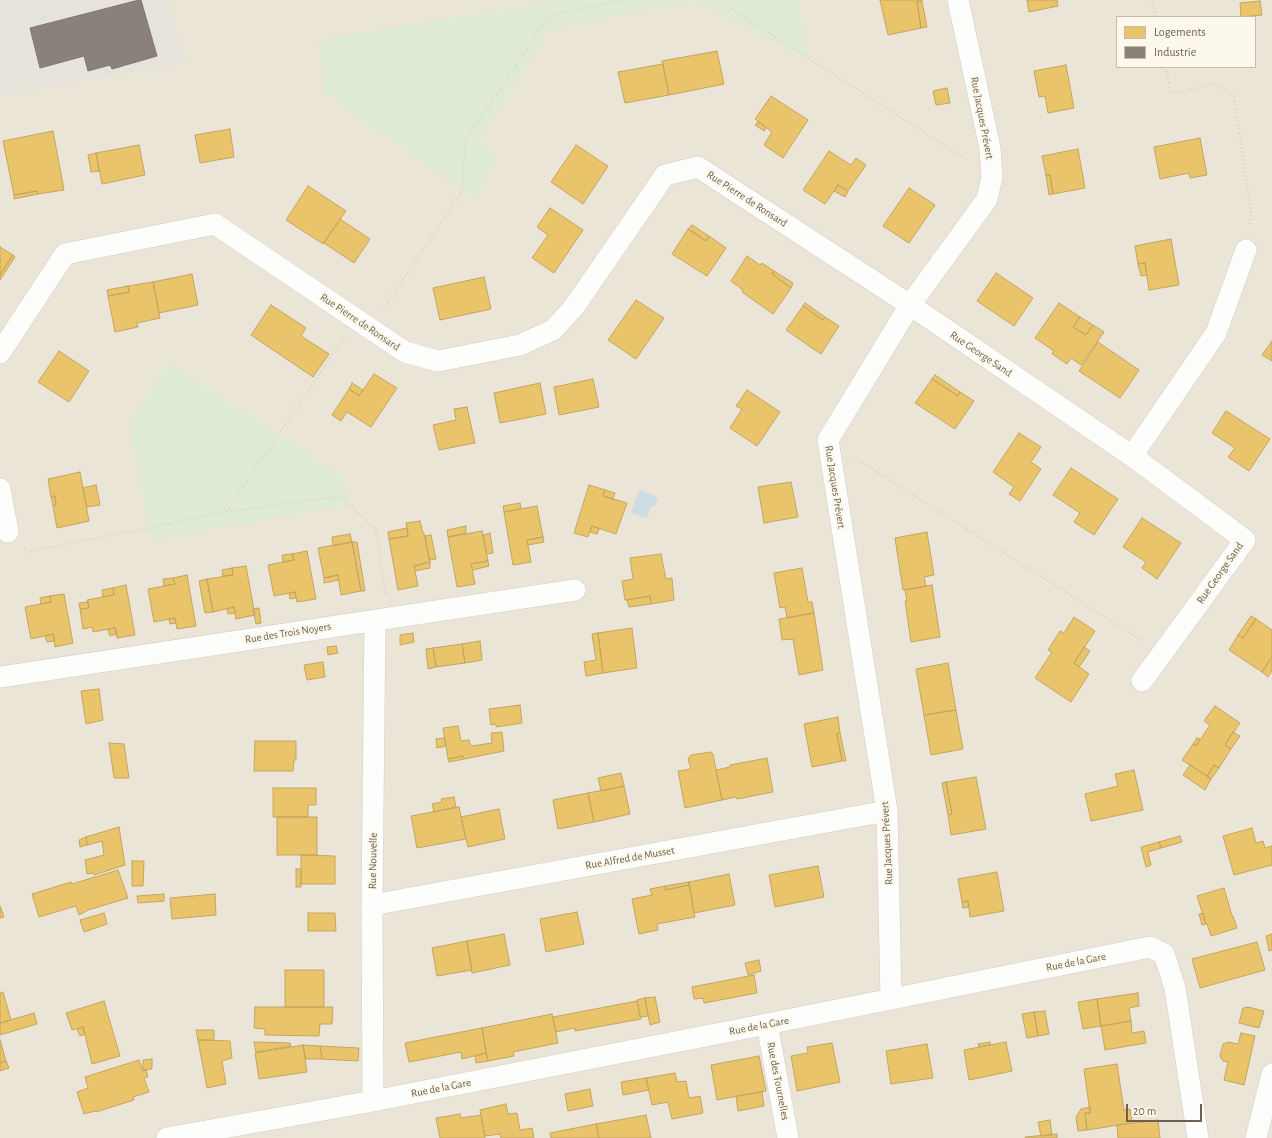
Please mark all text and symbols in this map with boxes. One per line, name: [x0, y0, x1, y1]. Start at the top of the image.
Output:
legend: [1116, 16, 1256, 68]
text: Logements: [1154, 26, 1206, 38]
text: Industrie: [1154, 46, 1196, 58]
street label: Rue Jacques Prévert: [968, 76, 996, 160]
street label: Rue Pierre de Ronsard: [704, 168, 790, 230]
street label: Rue Pierre de Ronsard: [318, 290, 402, 354]
street label: Rue George Sand: [947, 328, 1015, 380]
street label: Rue Jacques Prévert: [822, 445, 848, 529]
street label: Rue George Sand: [1194, 540, 1246, 606]
street label: Rue des Trois Noyers: [244, 620, 332, 646]
street label: Rue Jacques Prévert: [878, 801, 896, 885]
street label: Rue Nouvelle: [366, 833, 380, 889]
street label: Rue Alfred de Musset: [584, 844, 676, 872]
street label: Rue de la Gare: [1045, 950, 1107, 974]
street label: Rue de la Gare: [728, 1014, 790, 1038]
street label: Rue des Tournelles: [764, 1041, 792, 1121]
street label: Rue de la Gare: [410, 1076, 472, 1100]
scale bar: [1128, 1096, 1204, 1122]
text: 20 m: [1133, 1105, 1156, 1117]

